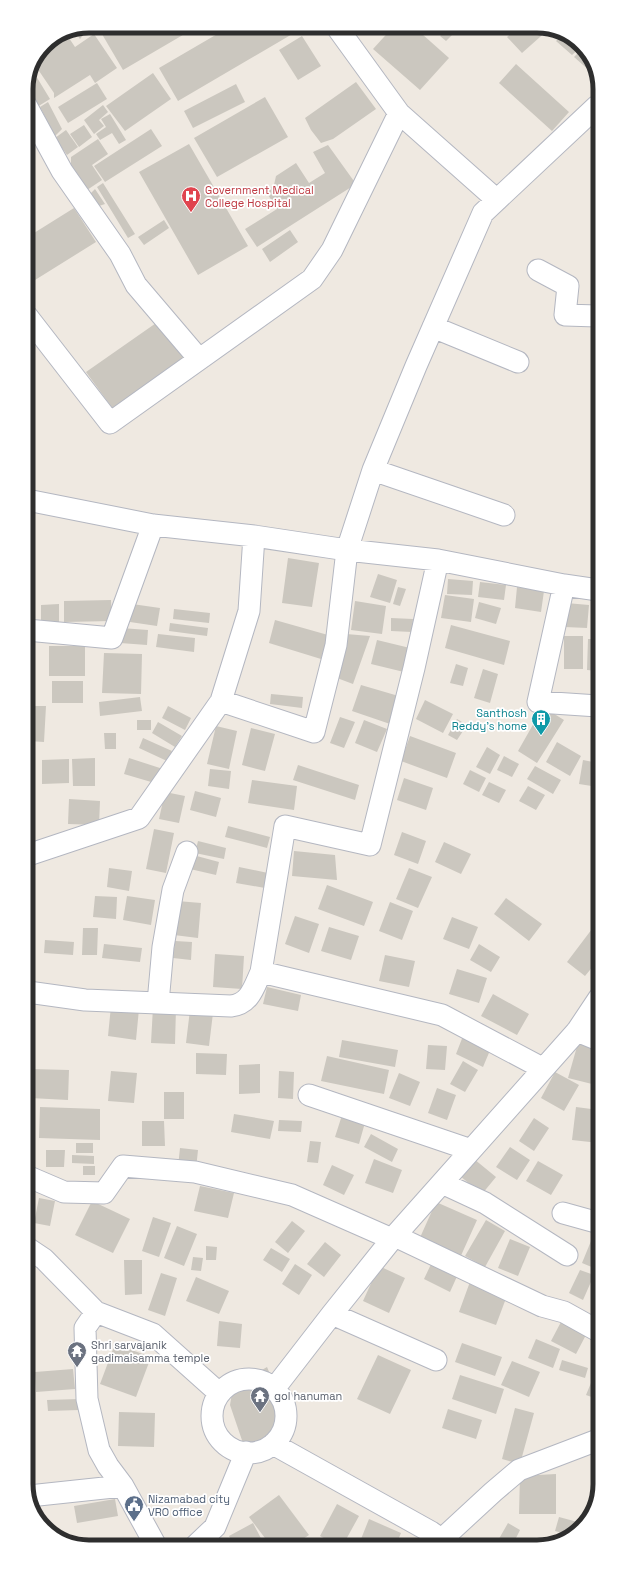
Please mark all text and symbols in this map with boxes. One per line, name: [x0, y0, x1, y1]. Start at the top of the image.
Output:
place label: Government Medical College Hospital: [205, 183, 314, 210]
hospital icon: Government Medical College Hospital: [180, 185, 202, 213]
place label: Santhosh Reddy's home: [452, 706, 527, 733]
building icon: Santhosh Reddy's home: [530, 708, 552, 736]
place label: Shri sarvajanik gadimaisamma temple: [91, 1338, 210, 1365]
temple icon: Shri sarvajanik gadimaisamma temple: [66, 1340, 88, 1368]
temple icon: gol hanuman: [249, 1385, 271, 1413]
place label: gol hanuman: [274, 1389, 342, 1403]
place label: Nizamabad city VRO office: [148, 1492, 230, 1519]
public building icon: Nizamabad city VRO office: [123, 1494, 145, 1522]

